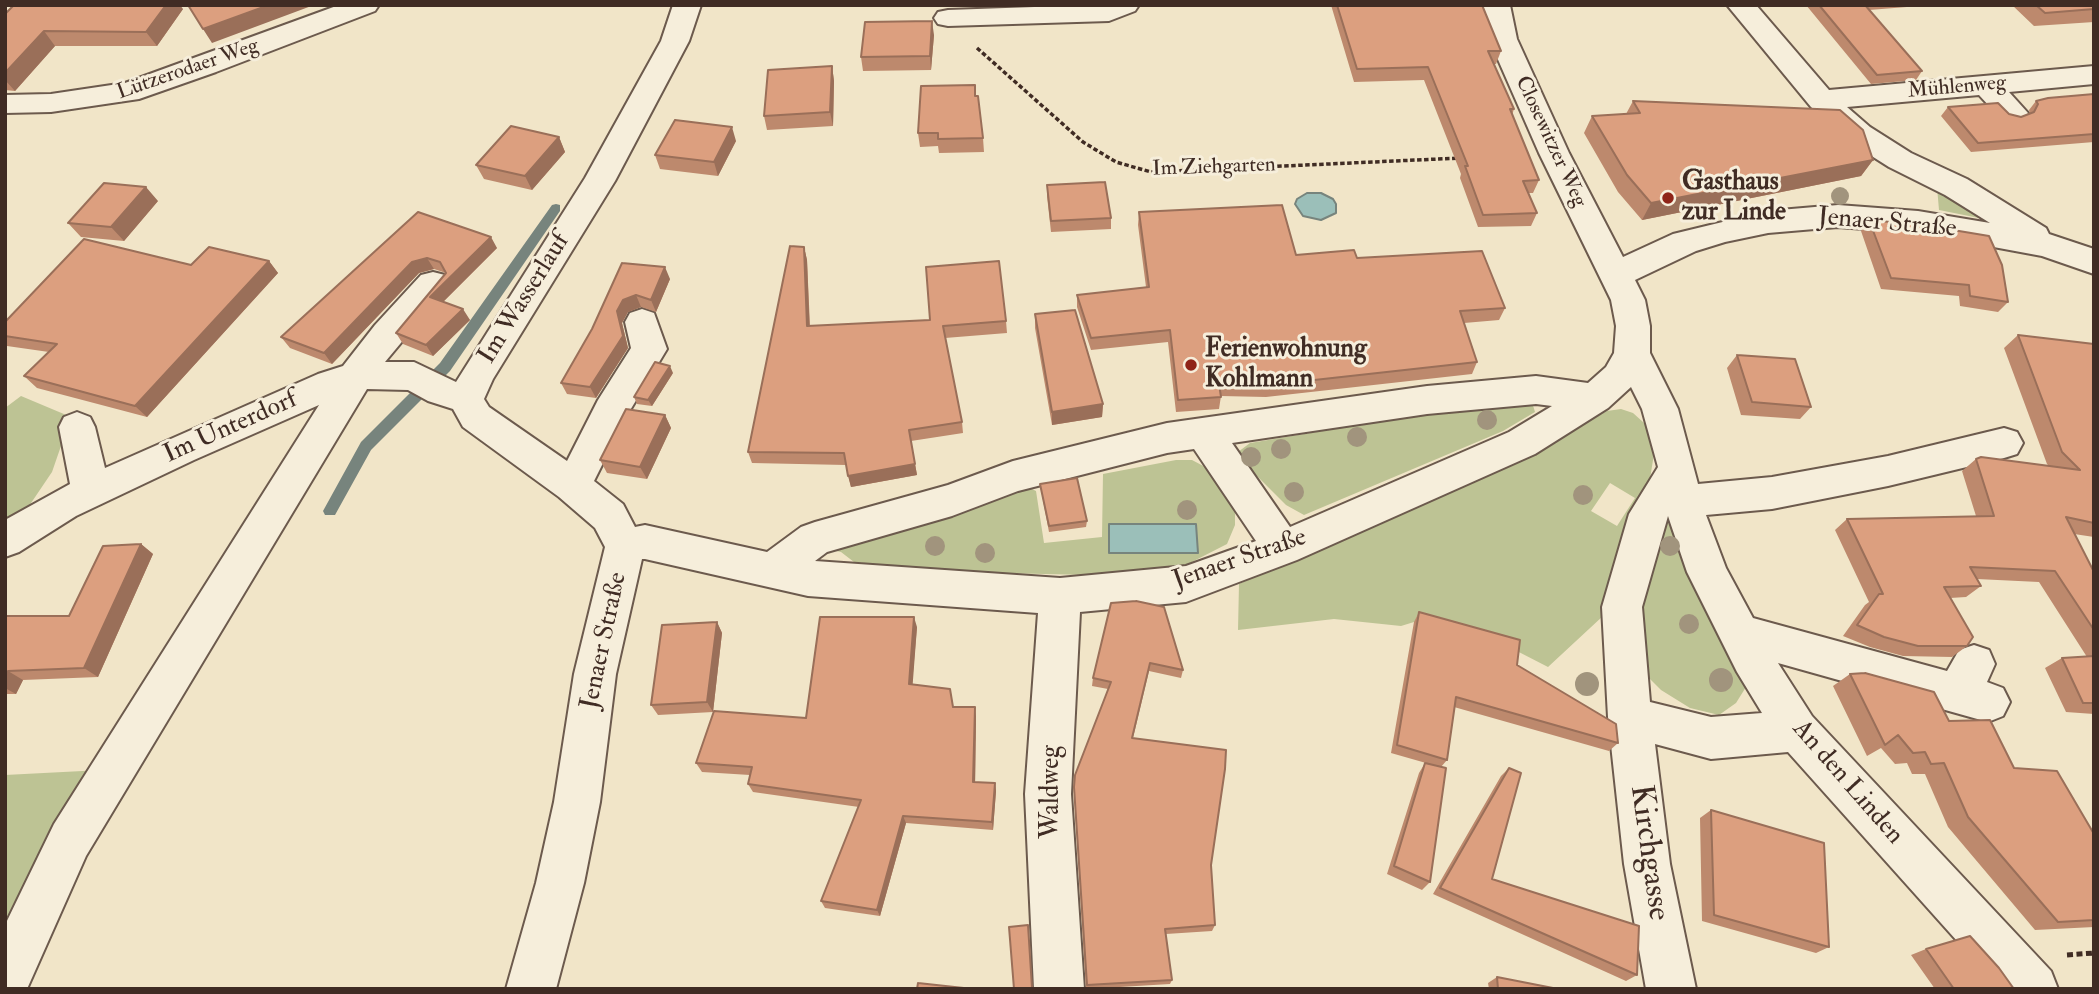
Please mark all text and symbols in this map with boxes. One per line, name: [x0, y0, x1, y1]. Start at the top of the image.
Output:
street label: Lützerodaer Weg: [114, 34, 262, 106]
street label: Mühlenweg: [1907, 71, 2007, 105]
street label: Closewitzer Weg: [1509, 72, 1591, 212]
street label: Im Ziehgarten: [1152, 153, 1276, 183]
place label: Gasthaus zur Linde: [1682, 167, 1786, 228]
marker: Gasthaus zur Linde: [1660, 190, 1676, 206]
street label: Jenaer Straße: [1816, 202, 1958, 246]
street label: Im Wasserlauf: [472, 228, 578, 370]
place label: Ferienwohnung Kohlmann: [1205, 334, 1367, 396]
marker: Ferienwohnung Kohlmann: [1183, 357, 1199, 373]
street label: Im Unterdorf: [159, 385, 303, 471]
street label: Jenaer Straße: [1169, 523, 1311, 597]
street label: Jenaer Straße: [575, 570, 635, 712]
street label: An den Linden: [1785, 715, 1909, 851]
street label: Waldweg: [1036, 745, 1068, 839]
street label: Kirchgasse: [1619, 783, 1677, 923]

